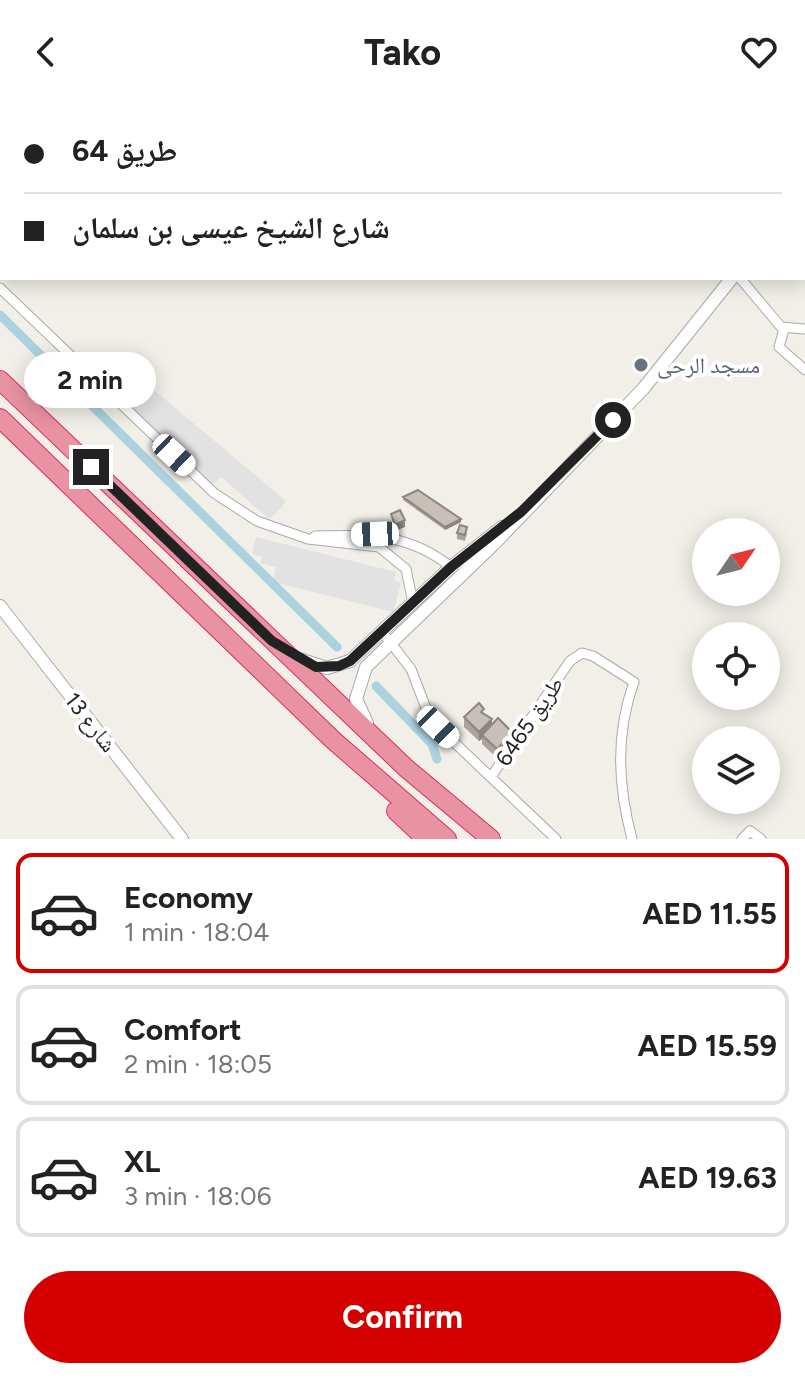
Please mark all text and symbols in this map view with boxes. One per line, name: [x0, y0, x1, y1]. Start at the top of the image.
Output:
icon: back: [24, 30, 68, 74]
icon: heart: [737, 30, 781, 74]
text: Tako: [364, 31, 441, 74]
text: طريق 64: [72, 132, 177, 169]
text: شارع الشيخ عيسى بن سلمان: [72, 209, 390, 246]
callout: 2 min: [25, 351, 157, 407]
place label: مسجد الرحى: [657, 352, 760, 379]
marker: مسجد الرحى: [632, 356, 650, 374]
text: 2 min: [57, 364, 123, 396]
route start: [595, 402, 631, 438]
car: [148, 430, 200, 480]
route end: [73, 449, 109, 485]
north arrow: [692, 518, 780, 606]
map controls: [692, 518, 780, 814]
car: [351, 521, 399, 547]
button: locate: [692, 622, 780, 710]
street label: طريق 6465: [490, 672, 569, 771]
street label: شارع 13: [59, 687, 122, 758]
car: [412, 702, 464, 752]
button: layers: [692, 726, 780, 814]
icon: car: [28, 877, 100, 949]
text: Economy: [124, 879, 253, 916]
text: AED 11.55: [642, 895, 777, 932]
text: 1 min · 18:04: [124, 916, 269, 948]
icon: car: [28, 1009, 100, 1081]
text: Comfort: [124, 1011, 242, 1048]
text: AED 15.59: [637, 1027, 777, 1064]
text: 2 min · 18:05: [124, 1048, 272, 1080]
icon: car: [28, 1141, 100, 1213]
text: XL: [124, 1143, 160, 1180]
text: AED 19.63: [638, 1159, 777, 1196]
text: 3 min · 18:06: [124, 1180, 271, 1212]
button: Confirm: [24, 1271, 781, 1363]

